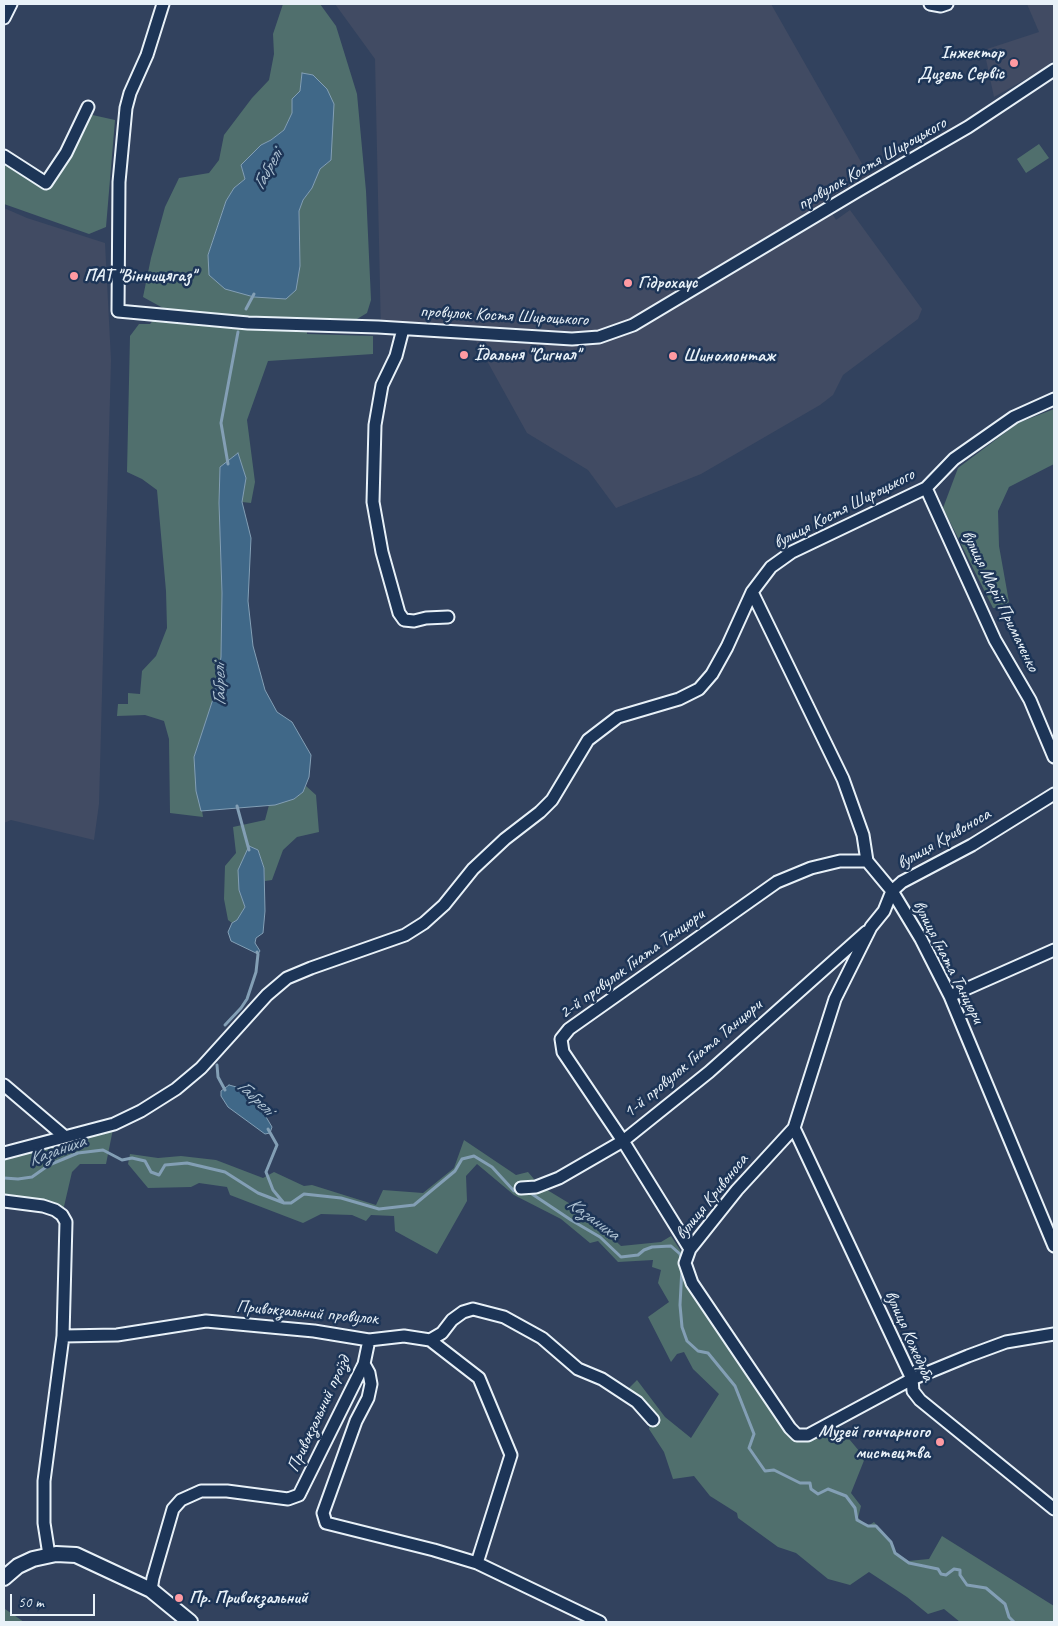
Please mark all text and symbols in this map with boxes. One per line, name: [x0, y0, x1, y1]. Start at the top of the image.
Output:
place label: Інжектор Дизель Сервіс: [917, 42, 1004, 84]
marker: Інжектор Дизель Сервіс: [1008, 57, 1020, 69]
street label: провулок Костя Широцького: [794, 113, 950, 215]
water label: Габрелі: [248, 146, 288, 194]
place label: ПАТ "Вінницягаз": [84, 265, 195, 287]
marker: ПАТ "Вінницягаз": [68, 270, 80, 282]
place label: Гідрохаус: [638, 272, 697, 294]
marker: Гідрохаус: [622, 277, 634, 289]
street label: провулок Костя Широцького: [419, 301, 589, 331]
place label: Їдальня "Сигнал": [474, 344, 580, 366]
place label: Шиномонтаж: [683, 345, 775, 367]
marker: Їдальня "Сигнал": [458, 349, 470, 361]
marker: Шиномонтаж: [667, 350, 679, 362]
street label: вулиця Костя Широцького: [770, 464, 918, 554]
street label: вулиця Марії Примаченко: [956, 527, 1044, 675]
water label: Габрелі: [208, 664, 232, 706]
street label: вулиця Кривоноса: [893, 804, 995, 874]
street label: вулиця Гната Танцюри: [908, 897, 988, 1027]
street label: 2-й провулок Гната Танцюри: [555, 904, 709, 1024]
street label: 1-й провулок Гната Танцюри: [619, 995, 767, 1123]
water label: Габрелі: [232, 1075, 278, 1121]
water label: Казаниха: [25, 1130, 89, 1172]
street label: вулиця Кривоноса: [671, 1150, 753, 1244]
water label: Казаниха: [562, 1192, 624, 1246]
street label: вулиця Кожедуба: [879, 1287, 939, 1385]
street label: Привокзальний провулок: [235, 1296, 379, 1330]
street label: Привокзальний проїзд: [283, 1353, 355, 1475]
place label: Музей гончарного мистецтва: [818, 1421, 930, 1464]
marker: Музей гончарного мистецтва: [934, 1436, 946, 1448]
scale bar: [12, 1584, 98, 1616]
place label: Пр. Привокзальний: [189, 1587, 308, 1609]
marker: Пр. Привокзальний: [173, 1592, 185, 1604]
text: 50 m: [18, 1593, 44, 1612]

